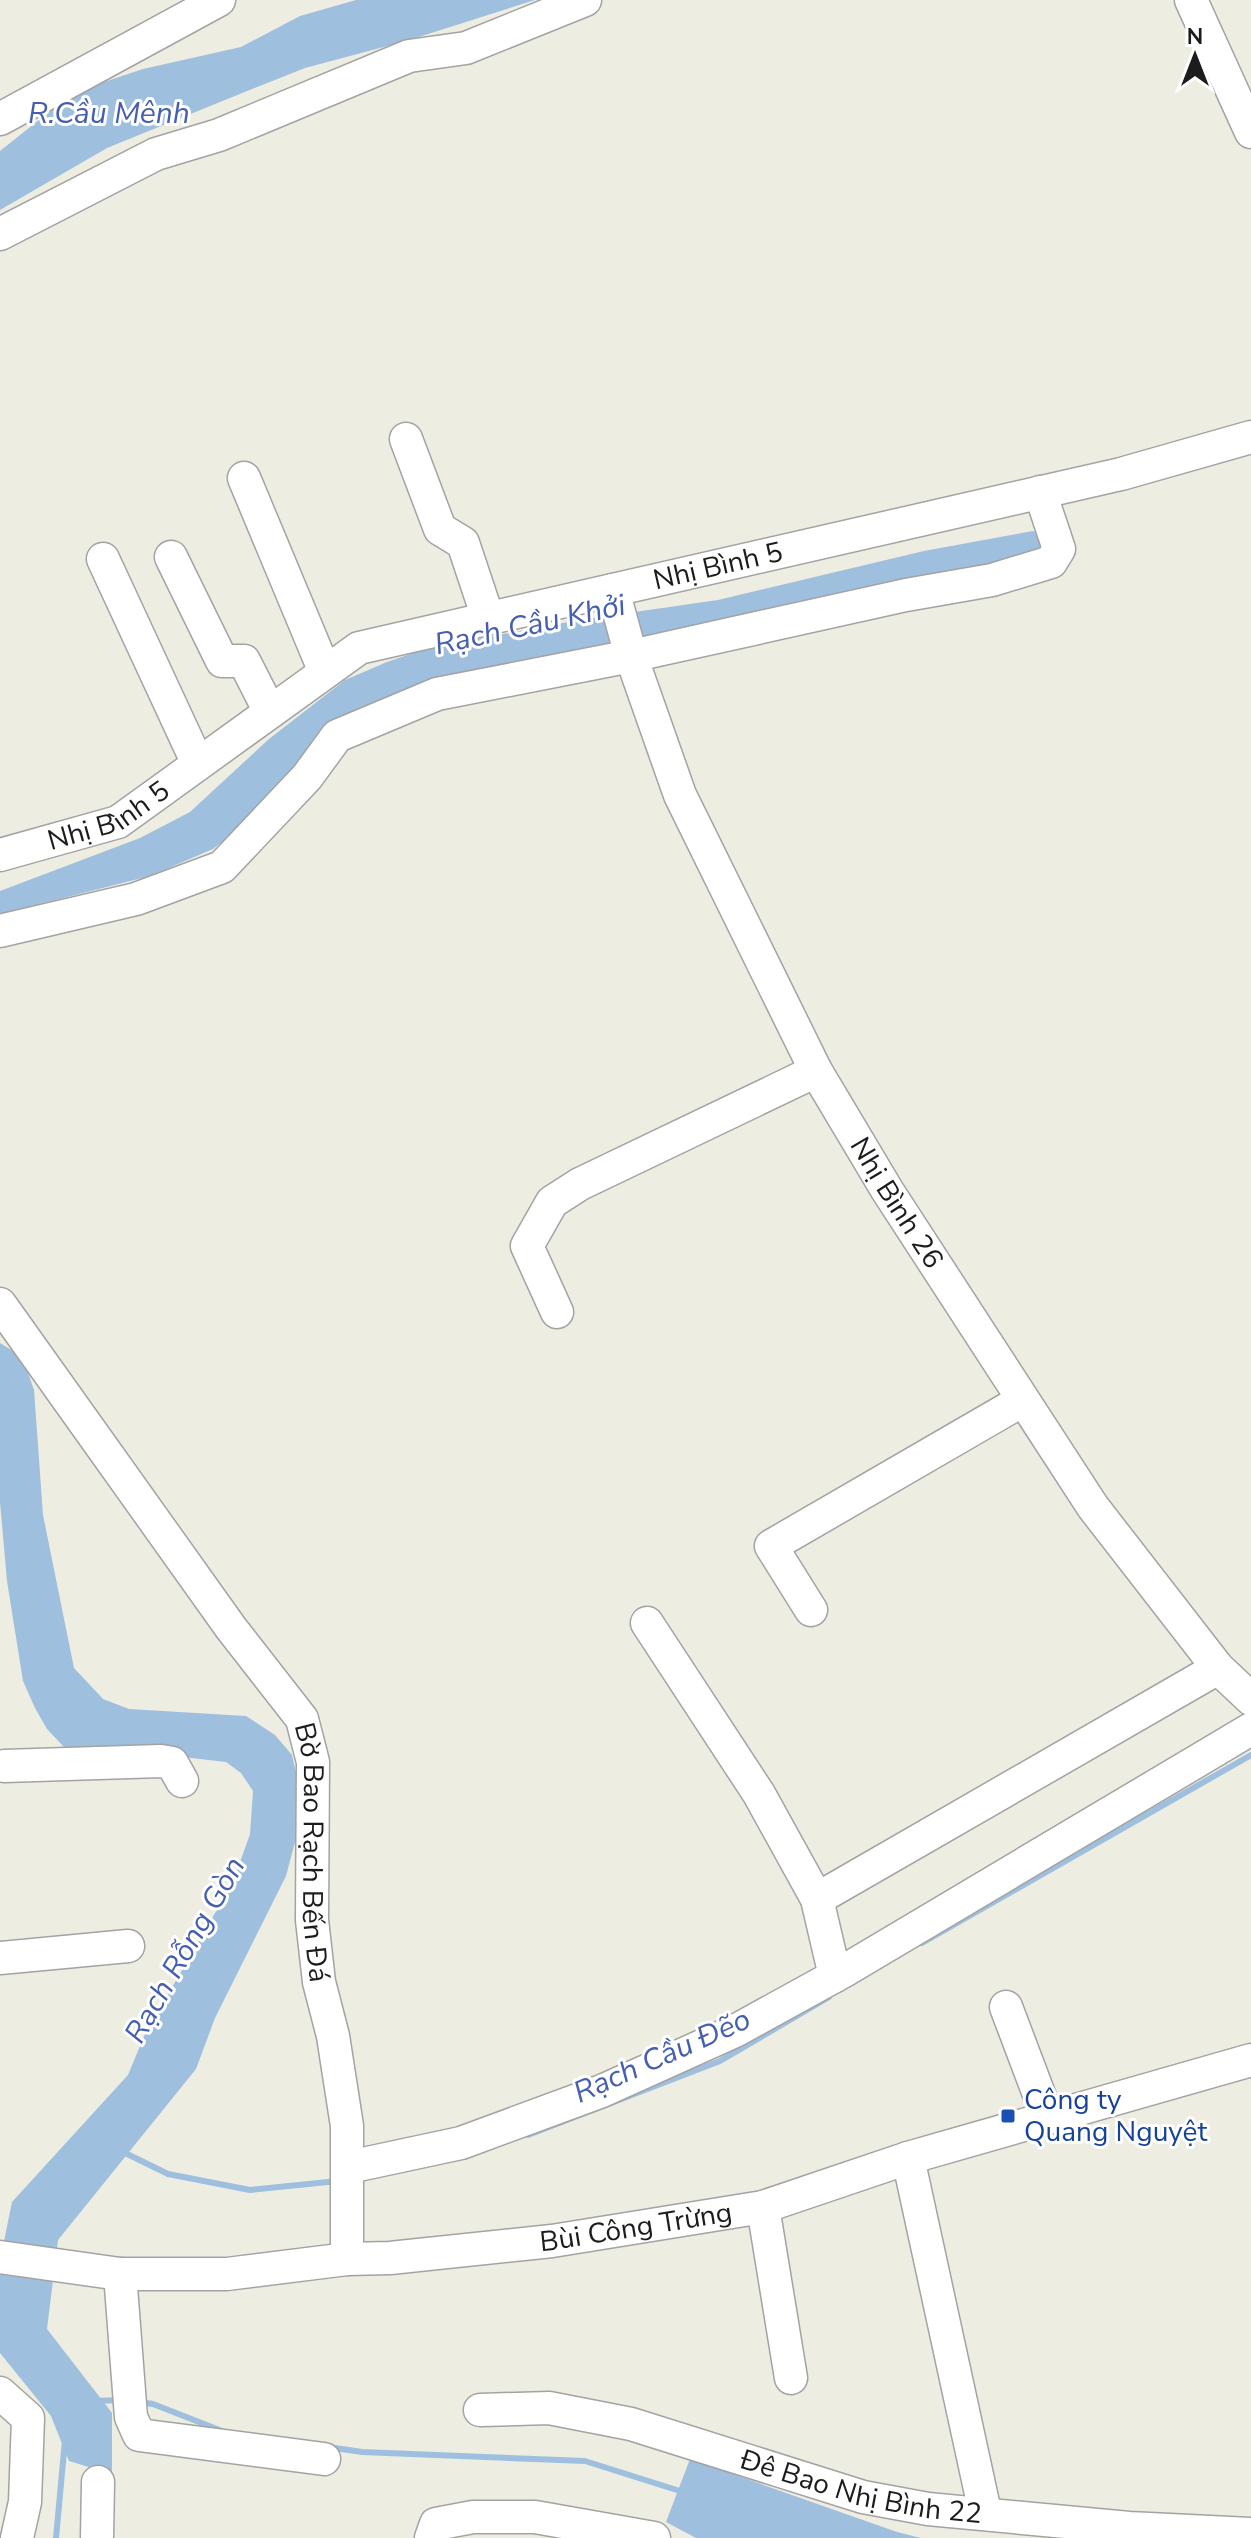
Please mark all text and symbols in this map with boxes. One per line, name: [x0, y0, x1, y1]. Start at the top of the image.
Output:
north arrow: [1155, 16, 1235, 96]
text: N: [1187, 22, 1203, 52]
water label: R.Cầu Mênh: [28, 93, 190, 134]
street label: Nhị Bình 5: [650, 533, 786, 599]
water label: Rạch Cầu Khởi: [431, 585, 630, 665]
street label: Nhị Bình 5: [43, 772, 177, 860]
street label: Nhị Bình 26: [841, 1130, 952, 1276]
street label: Bờ Bao Rạch Bến Đá: [285, 1719, 338, 1984]
water label: Rạch Rỗng Gòn: [115, 1849, 255, 2051]
water label: Rạch Cầu Đẽo: [567, 1999, 757, 2113]
place label: Công ty Quang Nguyệt: [1024, 2081, 1207, 2151]
marker: Công ty Quang Nguyệt: [999, 2107, 1017, 2125]
street label: Bùi Công Trừng: [538, 2193, 735, 2261]
street label: Đê Bao Nhị Bình 22: [735, 2440, 984, 2533]

